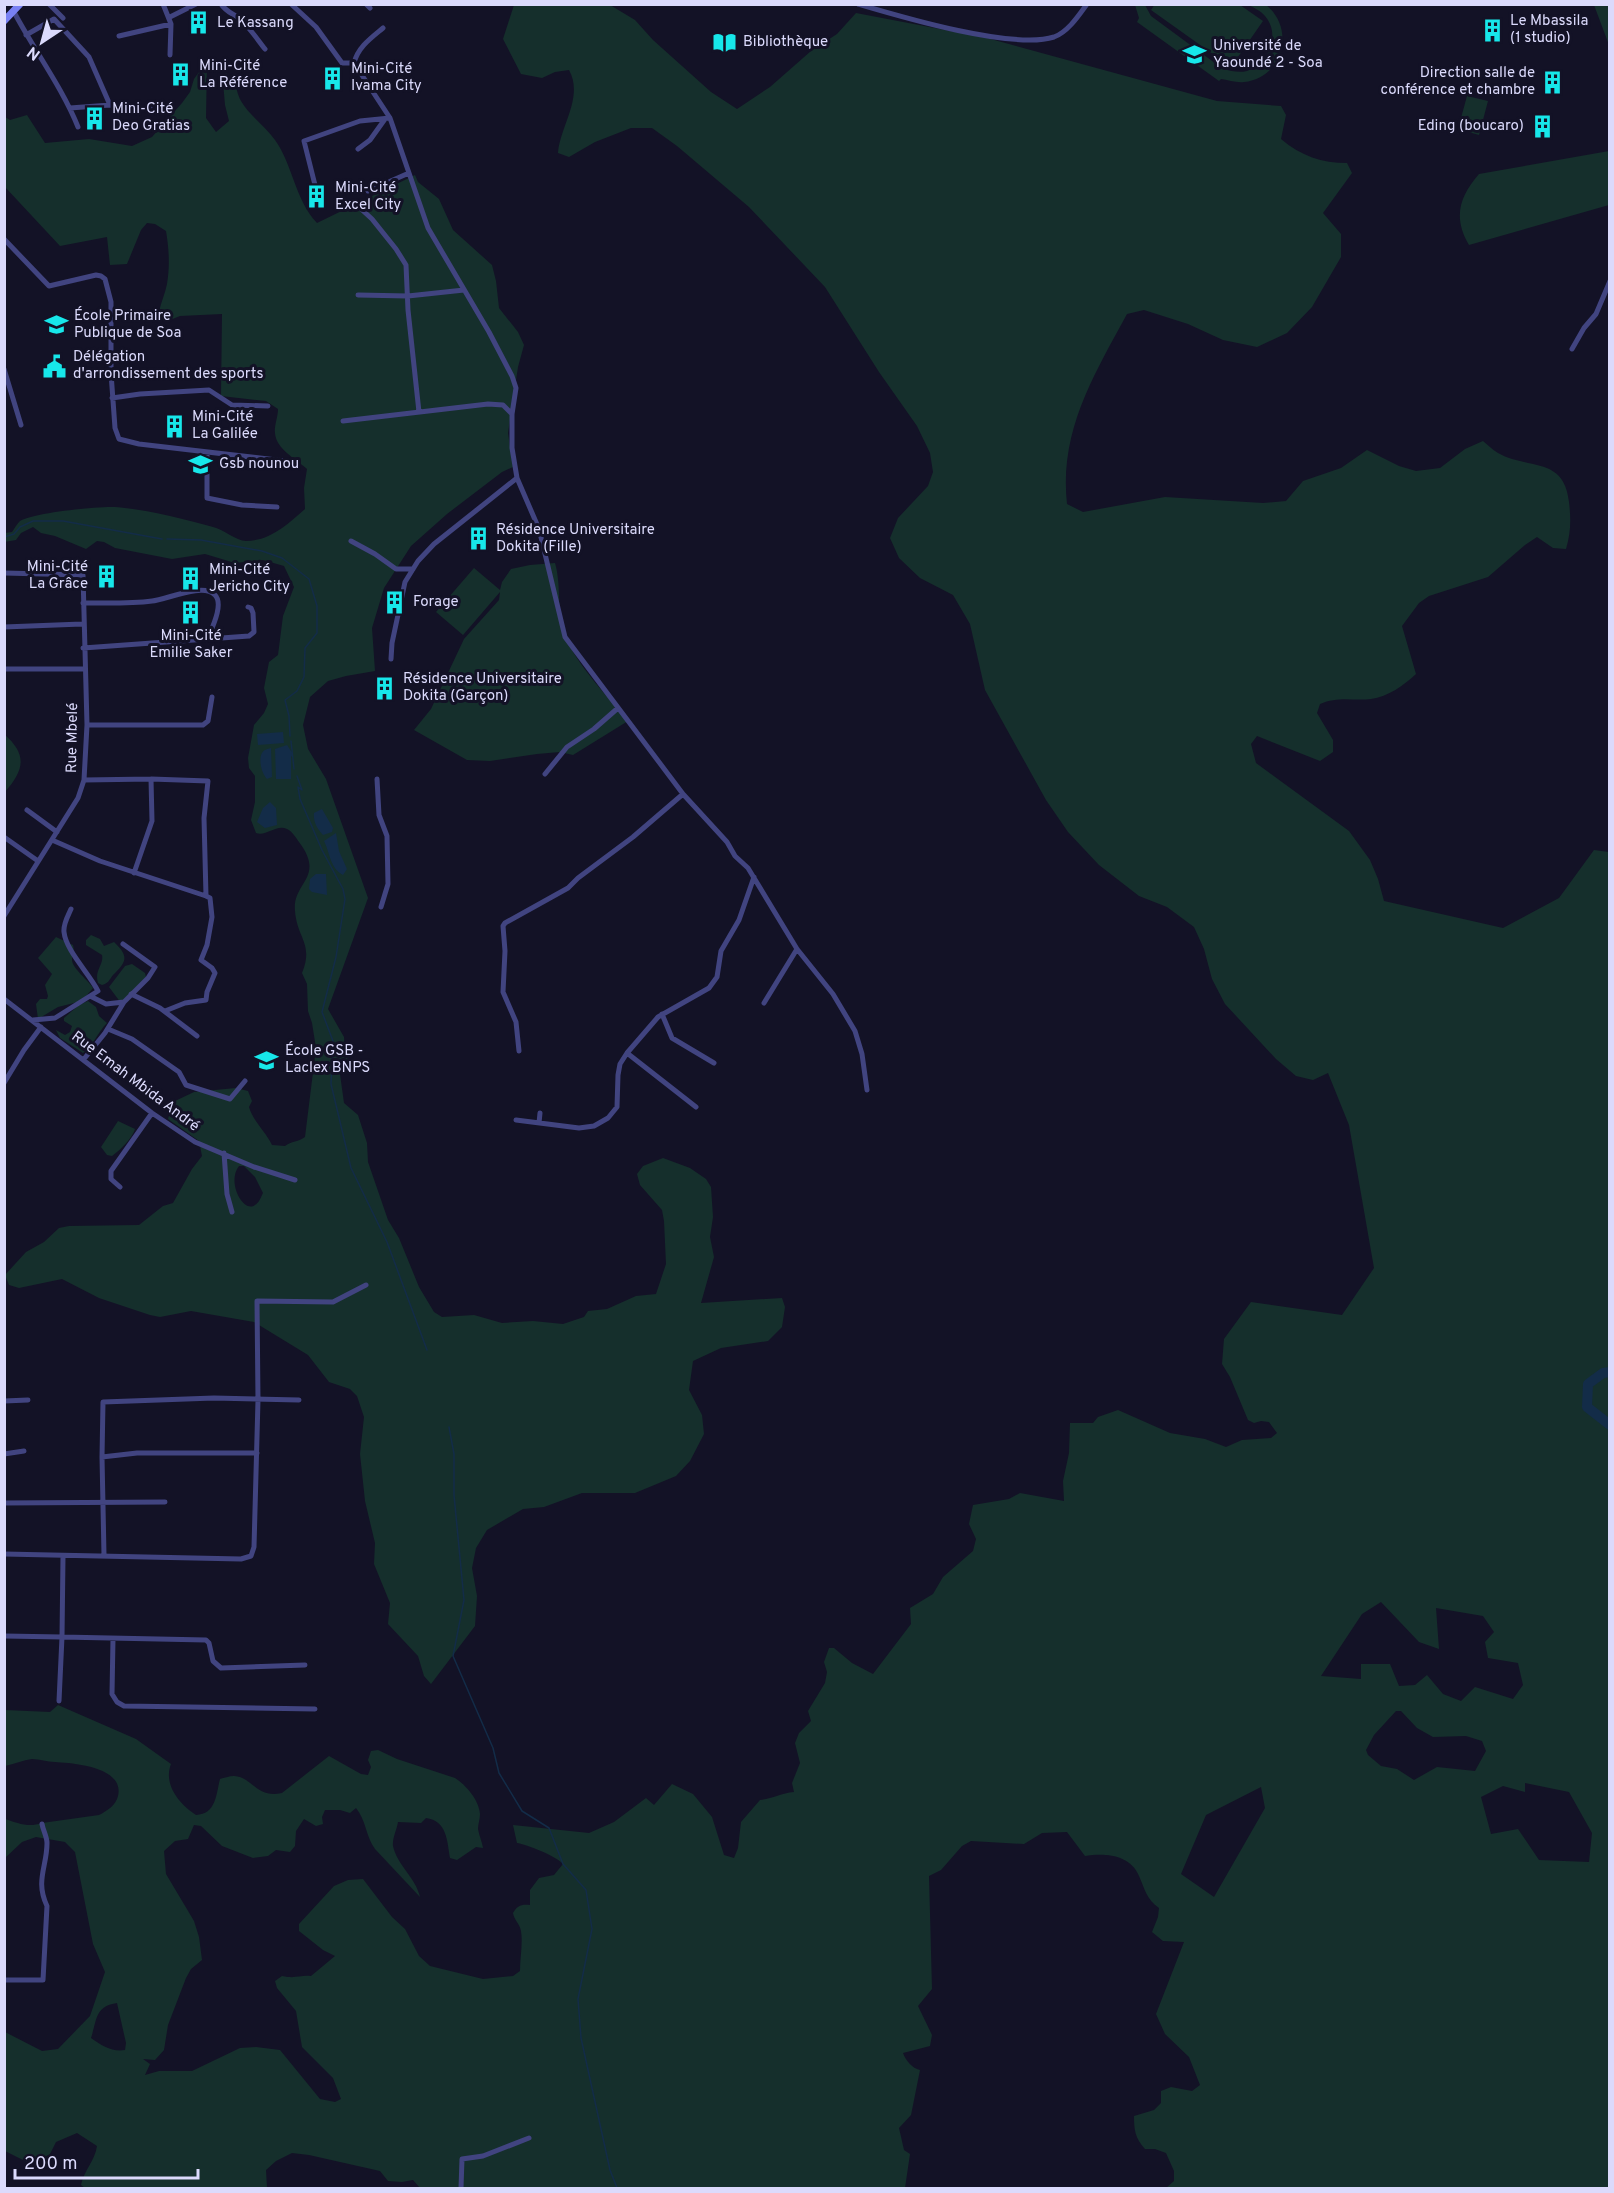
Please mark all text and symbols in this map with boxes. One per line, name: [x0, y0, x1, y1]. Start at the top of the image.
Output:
building icon: Le Kassang: [186, 10, 212, 36]
north arrow: [12, 12, 72, 72]
place label: Le Mbassila (1 studio): [1510, 12, 1588, 48]
place label: Le Kassang: [217, 14, 294, 33]
building icon: Le Mbassila (1 studio): [1479, 17, 1505, 43]
library icon: Bibliothèque: [712, 29, 738, 55]
place label: Bibliothèque: [743, 33, 828, 52]
place label: Université de Yaoundé 2 - Soa: [1213, 37, 1323, 73]
text: N: [24, 41, 45, 64]
school or university icon: Université de Yaoundé 2 - Soa: [1182, 42, 1208, 68]
place label: Mini-Cité La Référence: [199, 57, 287, 93]
place label: Mini-Cité Ivama City: [351, 60, 422, 96]
building icon: Mini-Cité La Référence: [168, 62, 194, 88]
place label: Direction salle de conférence et chambre: [1381, 64, 1535, 100]
building icon: Mini-Cité Ivama City: [320, 65, 346, 91]
building icon: Direction salle de conférence et chambre: [1540, 69, 1566, 95]
place label: Mini-Cité Deo Gratias: [112, 100, 190, 136]
building icon: Mini-Cité Deo Gratias: [81, 105, 107, 131]
building icon: Eding (boucaro): [1529, 113, 1555, 139]
place label: Eding (boucaro): [1418, 117, 1524, 136]
place label: Mini-Cité Excel City: [335, 179, 401, 215]
building icon: Mini-Cité Excel City: [304, 184, 330, 210]
place label: École Primaire Publique de Soa: [74, 306, 181, 343]
school or university icon: École Primaire Publique de Soa: [43, 312, 69, 338]
place label: Délégation d'arrondissement des sports: [73, 348, 263, 384]
public building icon: Délégation d'arrondissement des sports: [42, 353, 68, 379]
place label: Mini-Cité La Galilée: [192, 408, 258, 444]
building icon: Mini-Cité La Galilée: [161, 413, 187, 439]
school or university icon: Gsb nounou: [188, 451, 214, 477]
place label: Gsb nounou: [219, 455, 299, 474]
place label: Résidence Universitaire Dokita (Fille): [496, 521, 655, 557]
building icon: Résidence Universitaire Dokita (Fille): [465, 526, 491, 552]
place label: Mini-Cité La Grâce: [27, 558, 88, 594]
place label: Mini-Cité Jericho City: [209, 561, 290, 597]
building icon: Mini-Cité La Grâce: [93, 563, 119, 589]
building icon: Mini-Cité Jericho City: [178, 566, 204, 592]
building icon: Forage: [382, 589, 408, 615]
place label: Forage: [413, 593, 459, 612]
building icon: Mini-Cité Emilie Saker: [178, 599, 204, 625]
place label: Mini-Cité Emilie Saker: [149, 627, 233, 663]
place label: Résidence Universitaire Dokita (Garçon): [403, 670, 562, 706]
building icon: Résidence Universitaire Dokita (Garçon): [372, 675, 398, 701]
street label: Rue Mbelé: [63, 703, 83, 773]
street label: Rue Emah Mbida André: [67, 1028, 203, 1136]
place label: École GSB - Laclex BNPS: [285, 1041, 370, 1078]
school or university icon: École GSB - Laclex BNPS: [254, 1047, 280, 1073]
scale bar: [15, 2142, 198, 2180]
text: 200 m: [24, 2153, 77, 2176]

